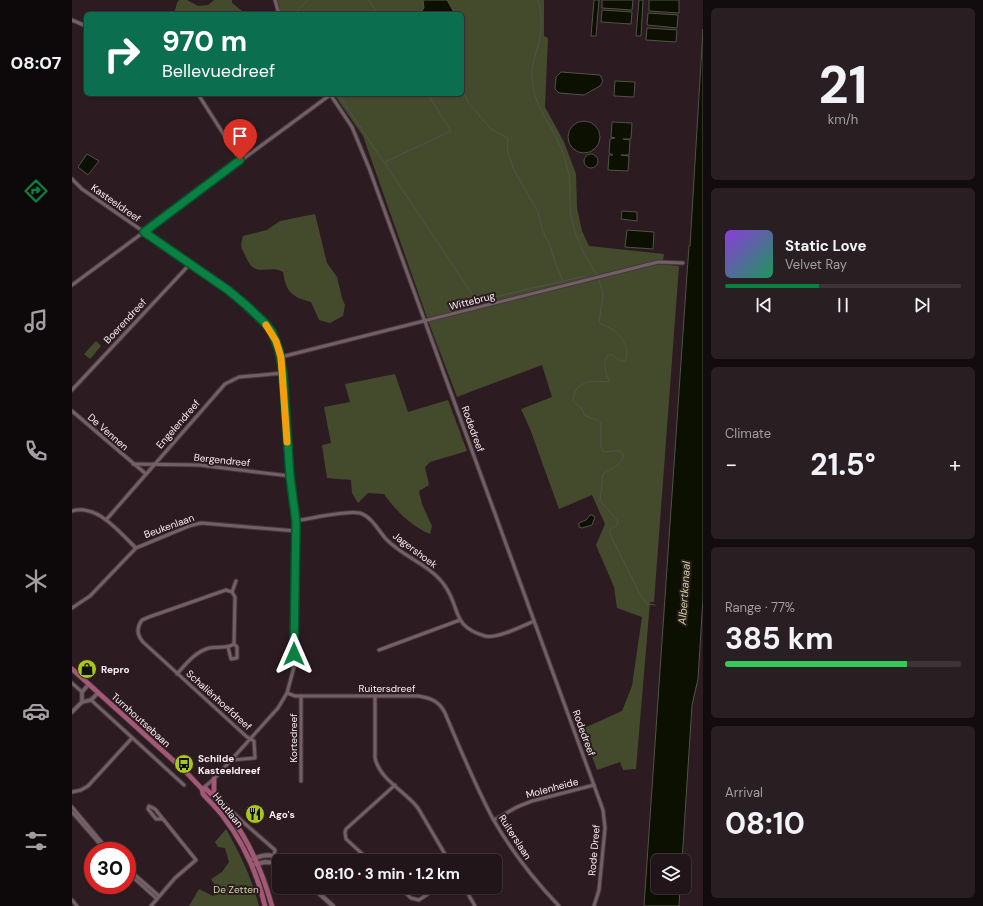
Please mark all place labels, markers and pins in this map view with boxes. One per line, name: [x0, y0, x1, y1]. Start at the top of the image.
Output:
pin: [223, 119, 257, 160]
shop icon: Repro: [76, 658, 98, 680]
place label: Repro: [101, 663, 130, 676]
place label: Schilde Kasteeldreef: [198, 752, 261, 777]
bus stop icon: Schilde Kasteeldreef: [173, 753, 195, 775]
restaurant icon: Ago's: [244, 803, 266, 825]
place label: Ago's: [269, 808, 295, 821]

